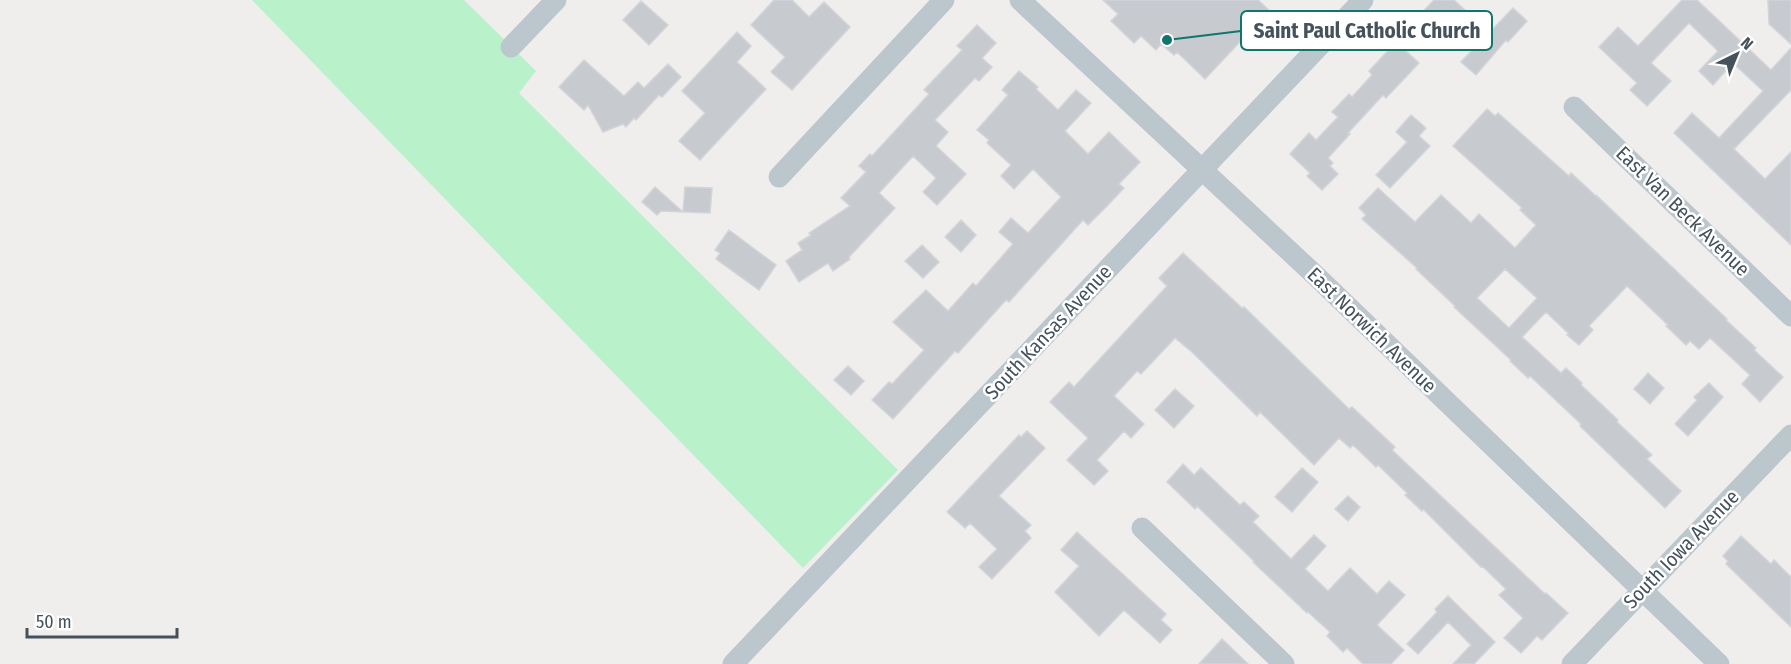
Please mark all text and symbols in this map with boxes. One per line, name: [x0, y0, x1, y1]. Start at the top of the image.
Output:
callout: Saint Paul Catholic Church: [1241, 11, 1492, 50]
text: Saint Paul Catholic Church: [1254, 18, 1480, 44]
north arrow: [1707, 24, 1767, 84]
text: N: [1737, 33, 1757, 54]
street label: East Van Beck Avenue: [1611, 141, 1755, 281]
street label: South Kansas Avenue: [980, 260, 1116, 404]
street label: East Norwich Avenue: [1302, 262, 1442, 398]
street label: South Iowa Avenue: [1618, 485, 1744, 613]
scale bar: [27, 601, 177, 639]
text: 50 m: [36, 611, 72, 633]

